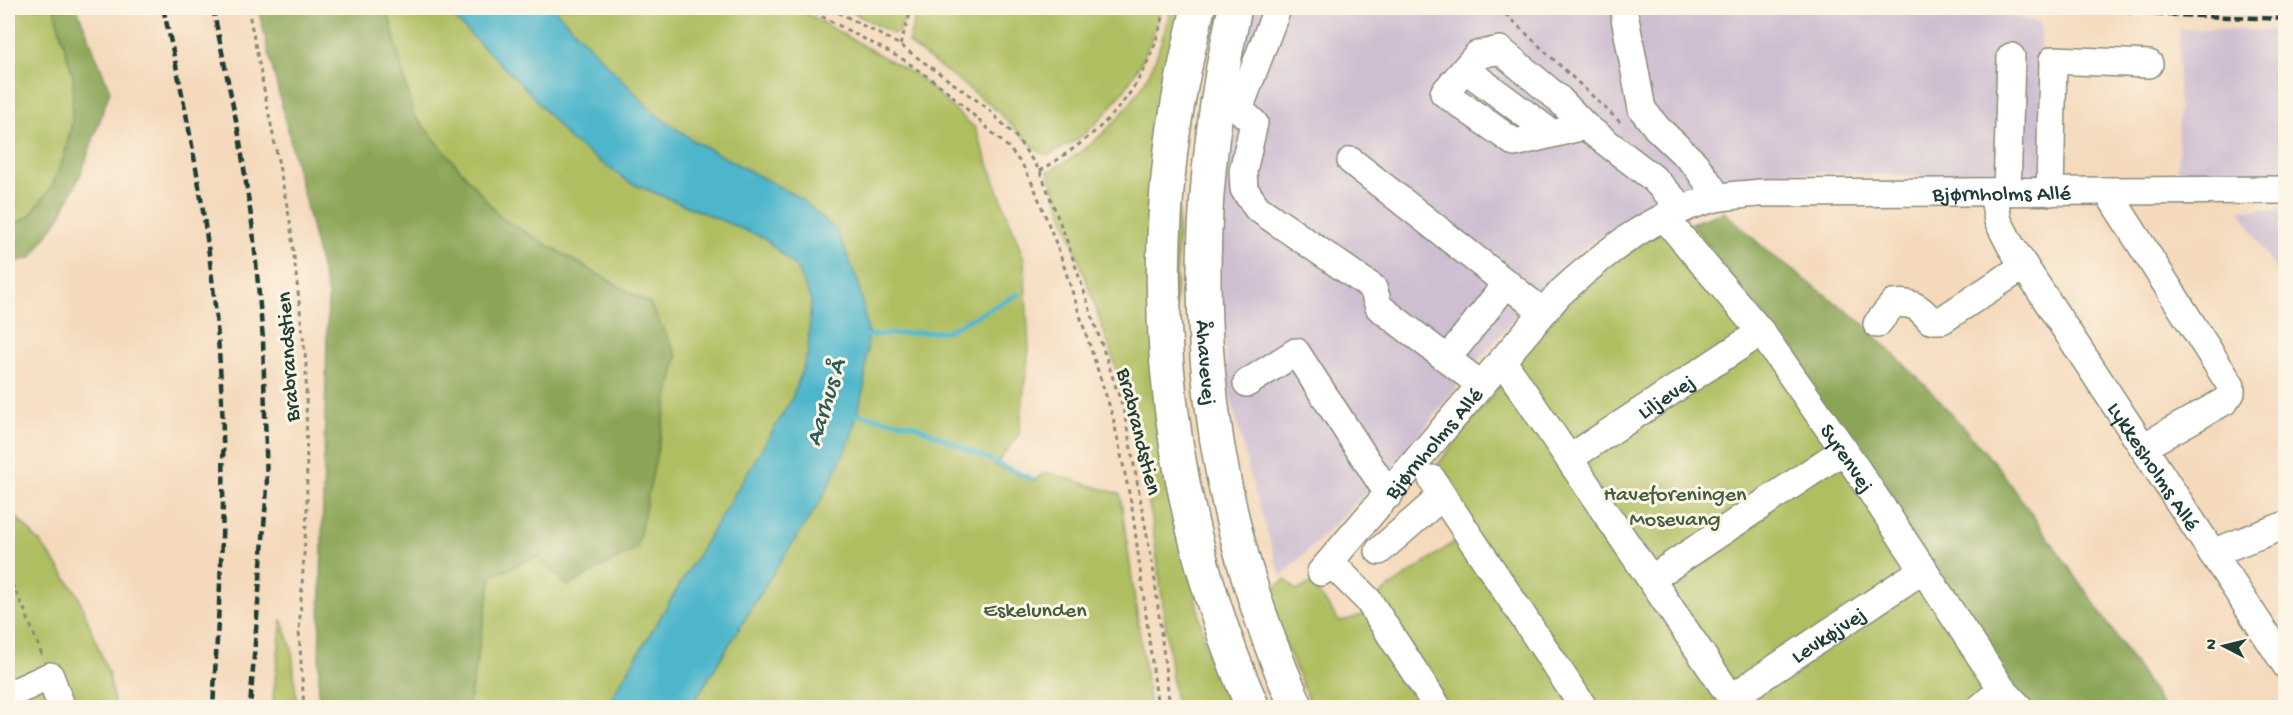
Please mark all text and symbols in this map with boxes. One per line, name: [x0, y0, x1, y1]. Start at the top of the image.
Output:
street label: Bjørnholms Allé: [1931, 182, 2072, 209]
street label: Brabrandstien: [272, 291, 308, 423]
street label: Åhavevej: [1188, 319, 1221, 407]
water label: Aarhus Å: [800, 355, 855, 450]
street label: Brabrandstien: [1109, 365, 1166, 499]
street label: Liljevej: [1634, 370, 1701, 427]
street label: Bjørnholms Allé: [1380, 383, 1491, 507]
street label: Lykkesholms Allé: [2100, 398, 2204, 538]
street label: Syrenvej: [1812, 420, 1878, 499]
park label: Haveforeningen Mosevang: [1603, 483, 1747, 534]
park label: Eskelunden: [983, 599, 1087, 625]
street label: Levkøjvej: [1787, 603, 1872, 671]
north arrow: [2194, 616, 2254, 676]
text: N: [2203, 638, 2223, 651]

